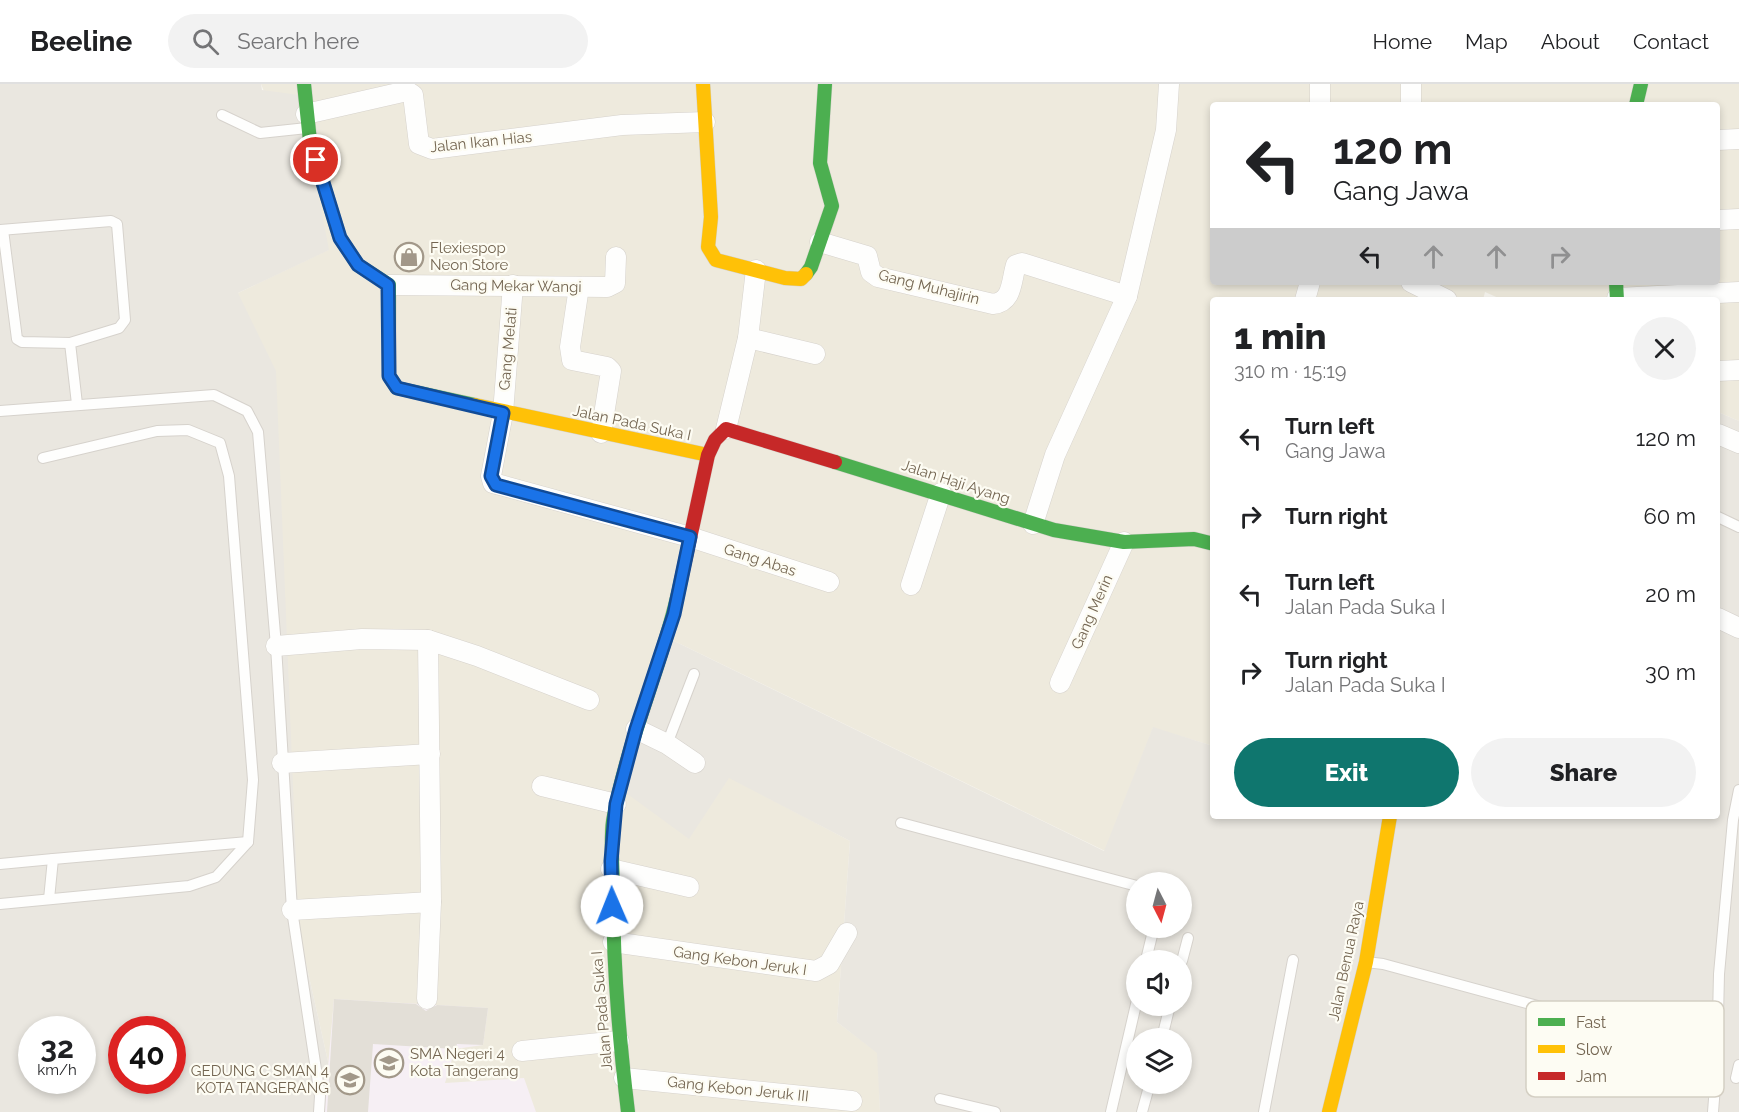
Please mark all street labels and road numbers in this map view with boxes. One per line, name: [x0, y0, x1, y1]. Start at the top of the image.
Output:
street label: Jalan Ikan Hias: [429, 128, 533, 156]
street label: Gang Muhajirin: [877, 266, 981, 308]
street label: Gang Mekar Wangi: [450, 276, 582, 296]
street label: Gang Melati: [495, 307, 521, 391]
street label: Jalan Pada Suka I: [571, 402, 693, 444]
street label: Jalan Haji Ayang: [899, 456, 1013, 508]
street label: Gang Abas: [722, 540, 798, 580]
street label: Gang Merin: [1068, 572, 1116, 652]
street label: Jalan Benua Raya: [1324, 899, 1368, 1023]
street label: Gang Kebon Jeruk I: [672, 943, 808, 979]
street label: Jalan Pada Suka I: [588, 950, 616, 1072]
street label: Gang Kebon Jeruk III: [666, 1073, 810, 1105]

